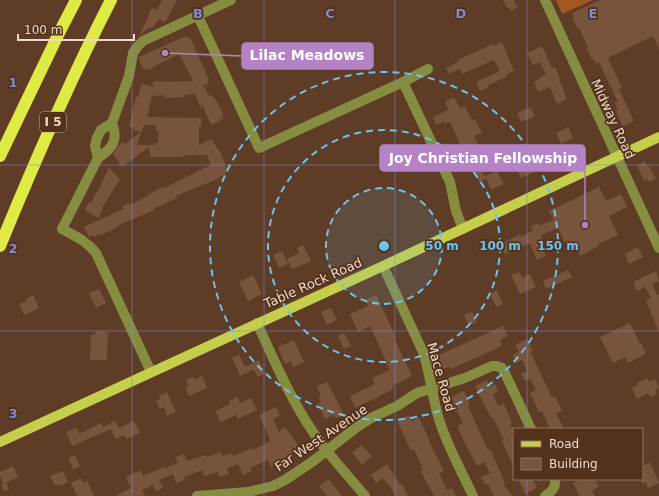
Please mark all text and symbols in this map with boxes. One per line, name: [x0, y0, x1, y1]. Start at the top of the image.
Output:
text: B: [193, 6, 203, 21]
text: C: [325, 6, 335, 21]
text: D: [456, 6, 467, 21]
text: E: [589, 6, 597, 21]
scale bar: [18, 16, 134, 42]
text: 100 m: [24, 23, 62, 37]
callout: Lilac Meadows: [242, 43, 373, 69]
text: Lilac Meadows: [250, 47, 364, 63]
text: 1: [8, 75, 18, 90]
street label: Midway Road: [588, 77, 638, 161]
road number: I 5: [40, 112, 66, 132]
callout: Joy Christian Fellowship: [380, 145, 585, 171]
text: Joy Christian Fellowship: [388, 150, 577, 166]
centre of rings: [377, 239, 391, 253]
text: 50 m: [425, 239, 459, 253]
text: 100 m: [479, 239, 521, 253]
text: 150 m: [537, 239, 579, 253]
text: 2: [8, 241, 18, 256]
street label: Table Rock Road: [261, 255, 364, 312]
street label: Mace Road: [424, 341, 458, 413]
street label: Far West Avenue: [272, 402, 370, 474]
text: 3: [8, 406, 18, 421]
legend: [513, 428, 643, 480]
text: Road: [549, 437, 579, 451]
text: Building: [549, 457, 598, 471]

